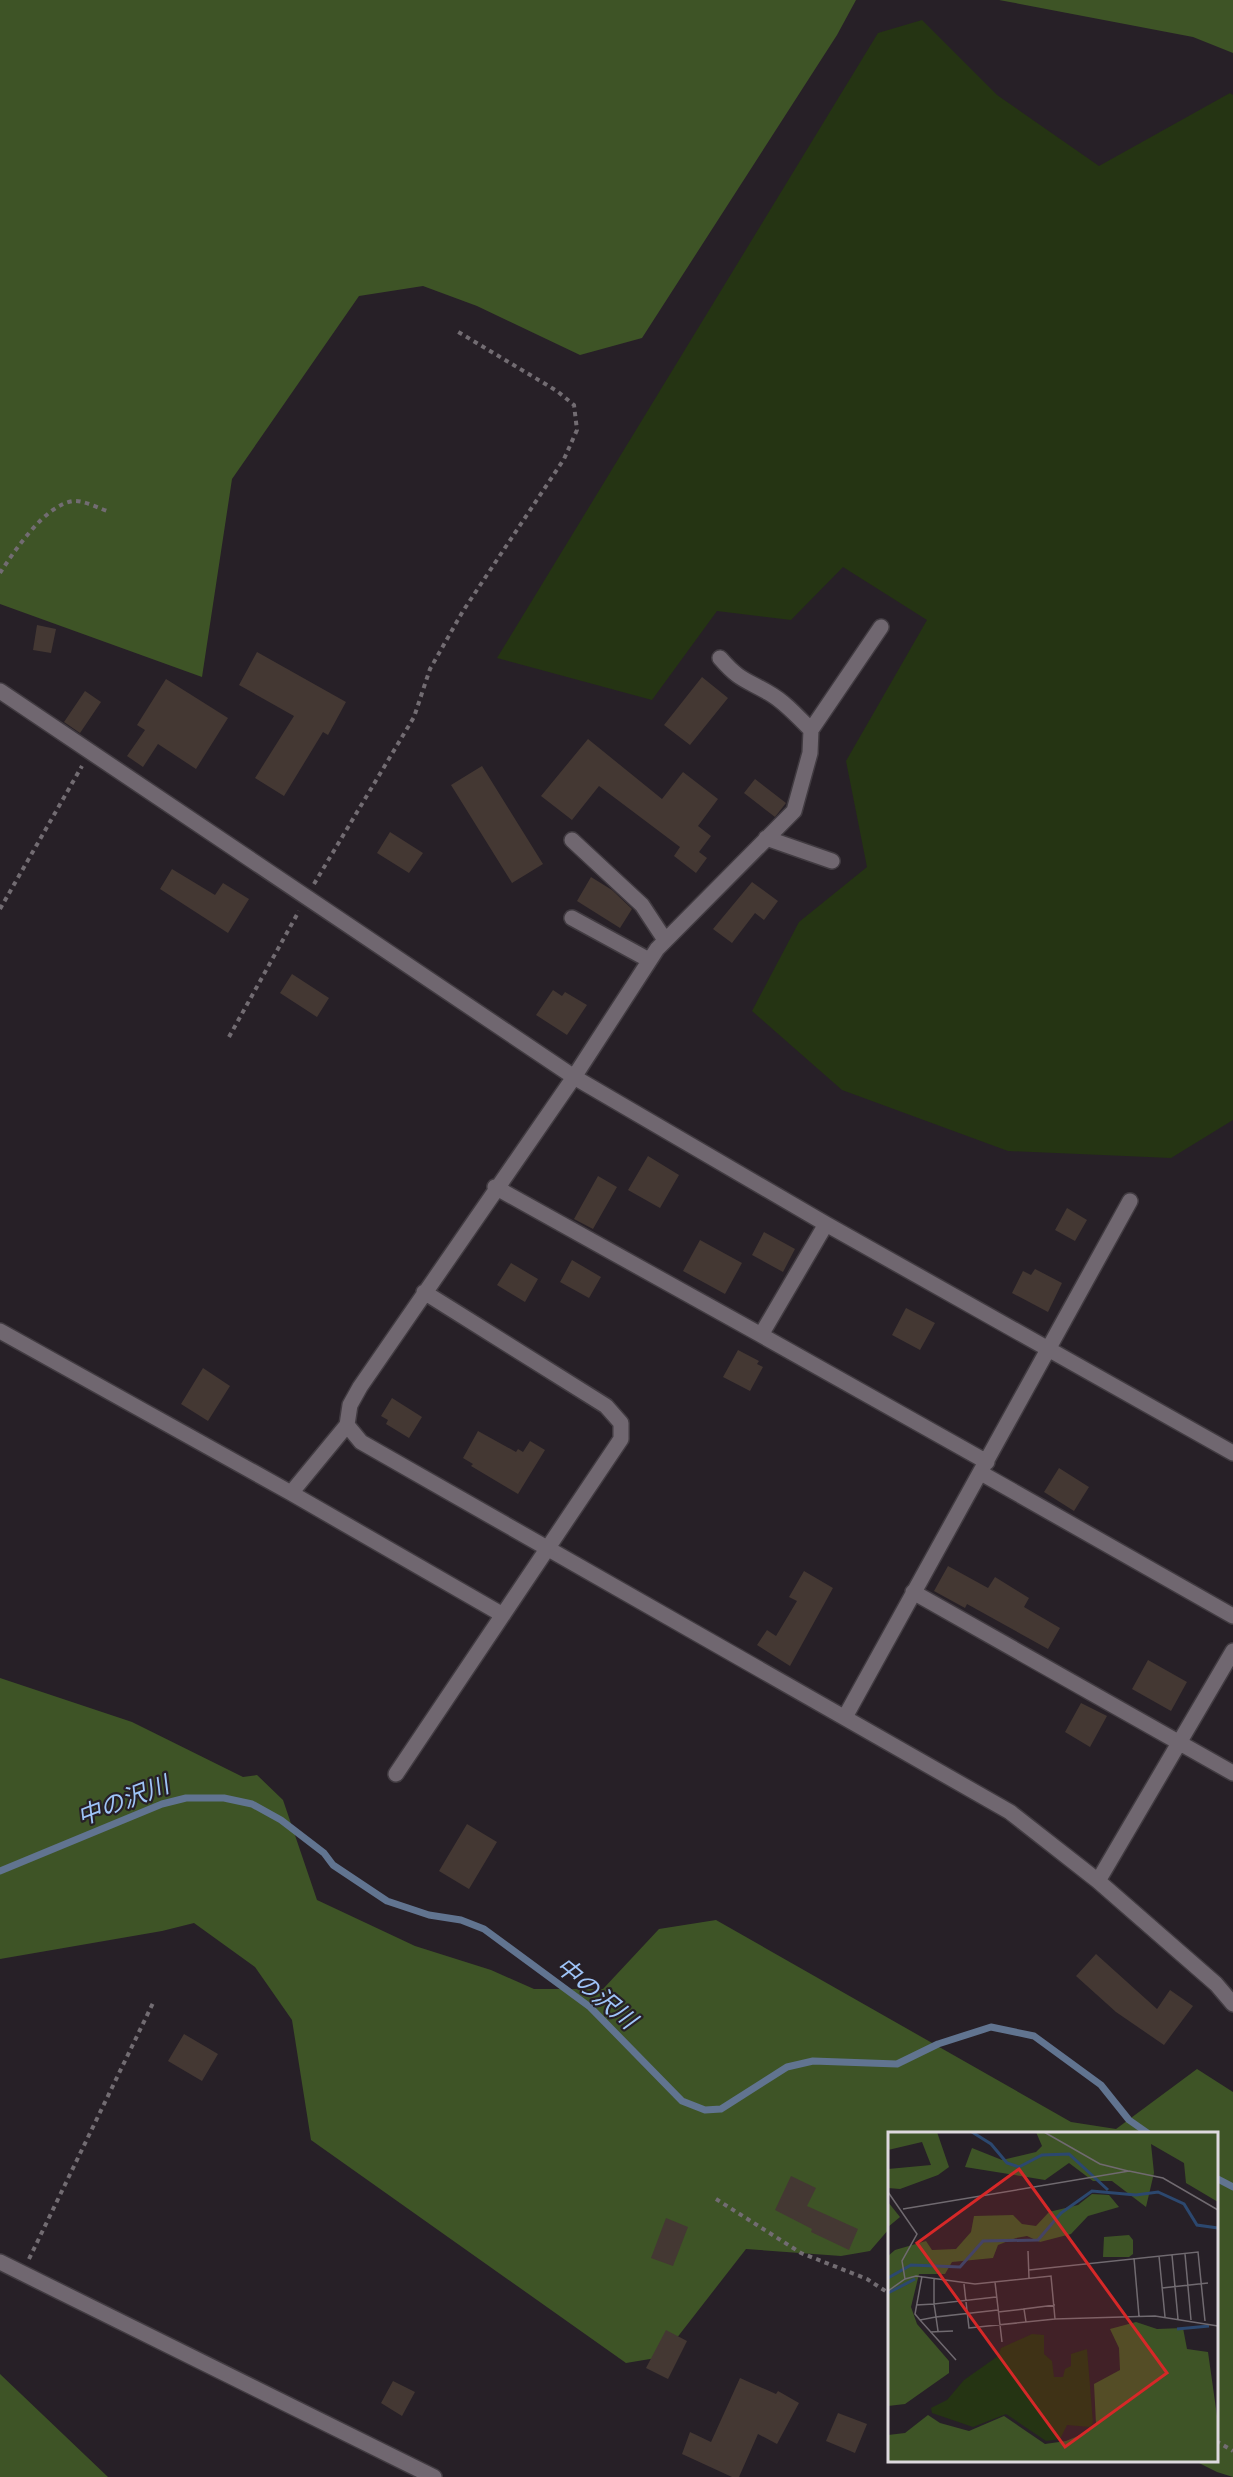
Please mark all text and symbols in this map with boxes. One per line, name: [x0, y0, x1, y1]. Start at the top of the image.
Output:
water label: 中の沢川: [73, 1769, 176, 1832]
water label: 中の沢川: [550, 1951, 645, 2037]
inset map: [888, 2132, 1218, 2462]

